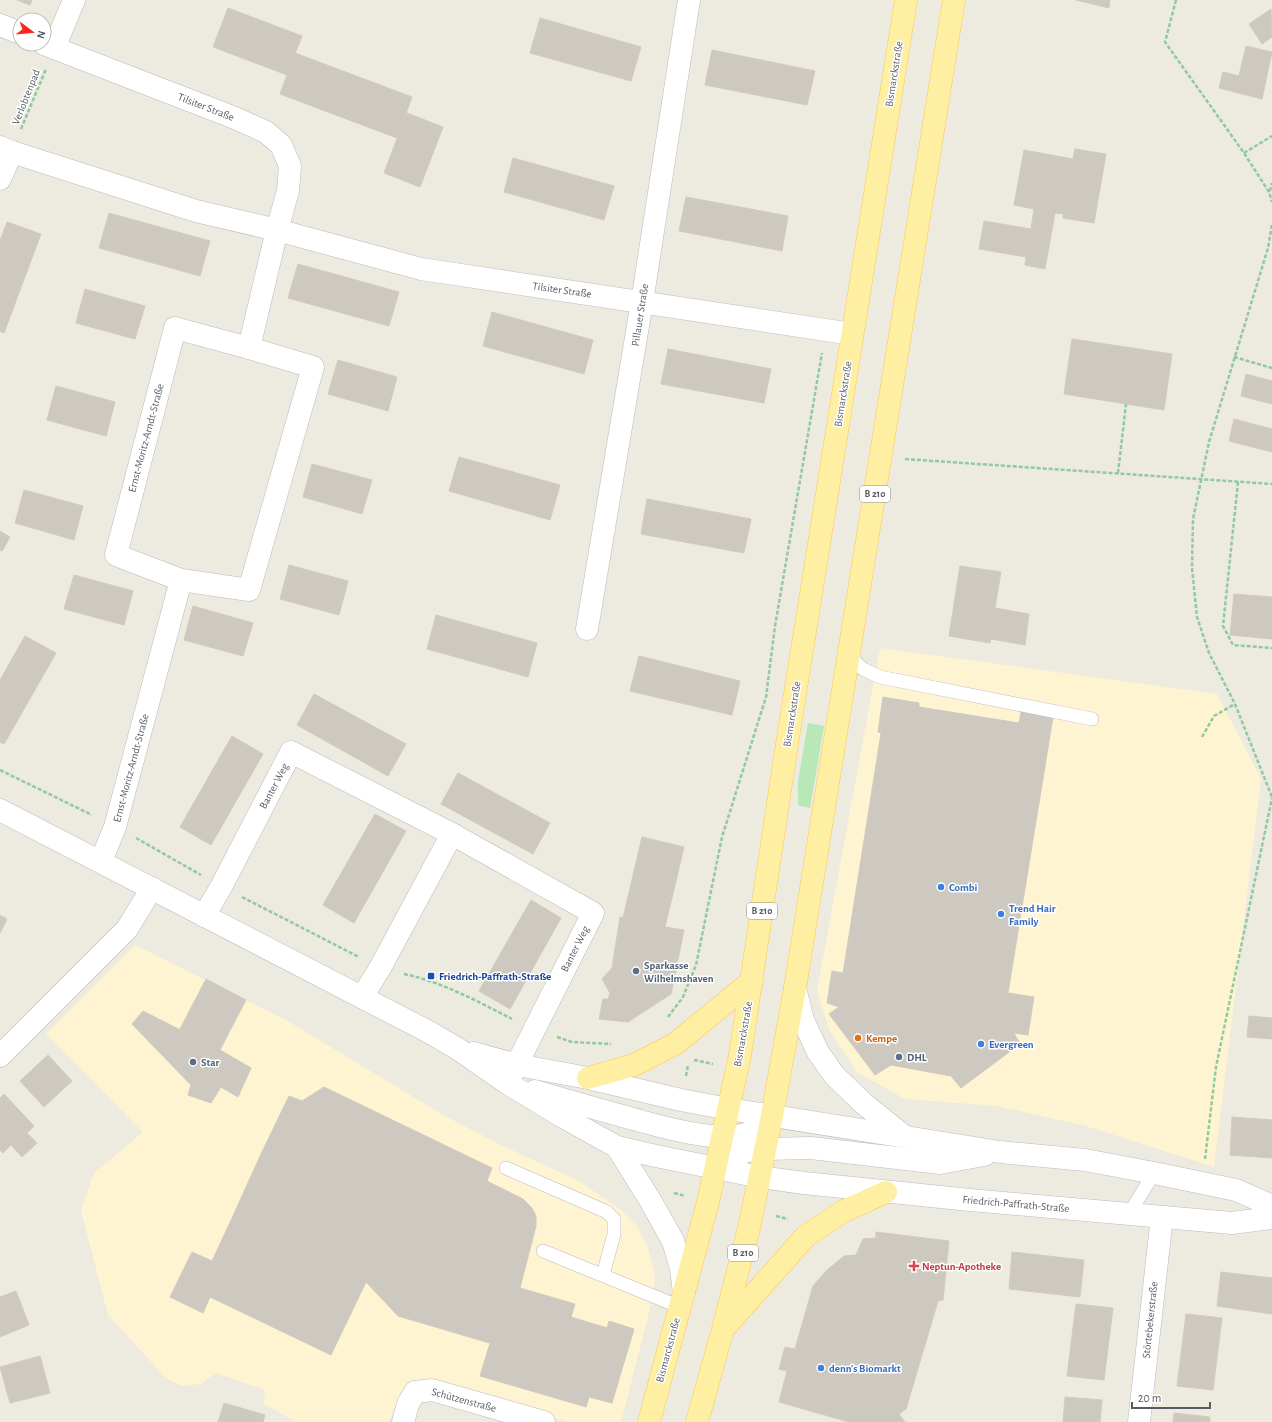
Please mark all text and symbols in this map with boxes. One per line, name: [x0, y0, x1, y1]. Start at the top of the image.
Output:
north arrow: [12, 12, 52, 52]
text: N: [35, 29, 47, 40]
street label: Bismarckstraße: [883, 40, 905, 108]
street label: Verlobtenpad: [10, 68, 42, 126]
street label: Tilsiter Straße: [176, 91, 236, 123]
street label: Tilsiter Straße: [532, 280, 592, 300]
street label: Pillauer Straße: [630, 283, 650, 347]
street label: Bismarckstraße: [832, 360, 854, 428]
street label: Ernst-Moritz-Arndt-Straße: [126, 382, 166, 494]
road number: B 210: [860, 486, 890, 502]
street label: Bismarckstraße: [781, 680, 803, 748]
street label: Ernst-Moritz-Arndt-Straße: [111, 712, 151, 824]
street label: Banter Weg: [257, 761, 291, 811]
marker: Combi: [936, 882, 946, 892]
place label: Combi: [949, 882, 978, 893]
road number: B 210: [747, 903, 777, 919]
place label: Trend Hair Family: [1009, 903, 1056, 927]
marker: Trend Hair Family: [996, 909, 1006, 919]
street label: Banter Weg: [559, 924, 592, 974]
place label: Sparkasse Wilhelmshaven: [644, 960, 714, 984]
marker: Sparkasse Wilhelmshaven: [631, 966, 641, 976]
marker: Friedrich-Paffrath-Straße: [426, 971, 436, 981]
place label: Friedrich-Paffrath-Straße: [439, 971, 551, 982]
street label: Bismarckstraße: [732, 1000, 754, 1068]
marker: Kempe: [853, 1033, 863, 1043]
place label: Kempe: [866, 1033, 897, 1044]
marker: Evergreen: [976, 1039, 986, 1049]
place label: Evergreen: [989, 1039, 1034, 1050]
marker: DHL: [894, 1052, 904, 1062]
place label: DHL: [907, 1052, 927, 1063]
marker: Star: [188, 1057, 198, 1067]
place label: Star: [201, 1057, 219, 1068]
street label: Friedrich-Paffrath-Straße: [962, 1194, 1070, 1214]
road number: B 210: [728, 1245, 758, 1261]
marker: Neptun-Apotheke: [909, 1261, 919, 1271]
place label: Neptun-Apotheke: [922, 1261, 1001, 1272]
street label: Störtebekerstraße: [1140, 1281, 1160, 1359]
street label: Bismarckstraße: [654, 1316, 682, 1384]
marker: denn's Biomarkt: [816, 1363, 826, 1373]
place label: denn's Biomarkt: [829, 1363, 901, 1374]
scale bar: [1132, 1384, 1210, 1410]
street label: Schützenstraße: [430, 1386, 498, 1414]
text: 20 m: [1138, 1392, 1161, 1404]

